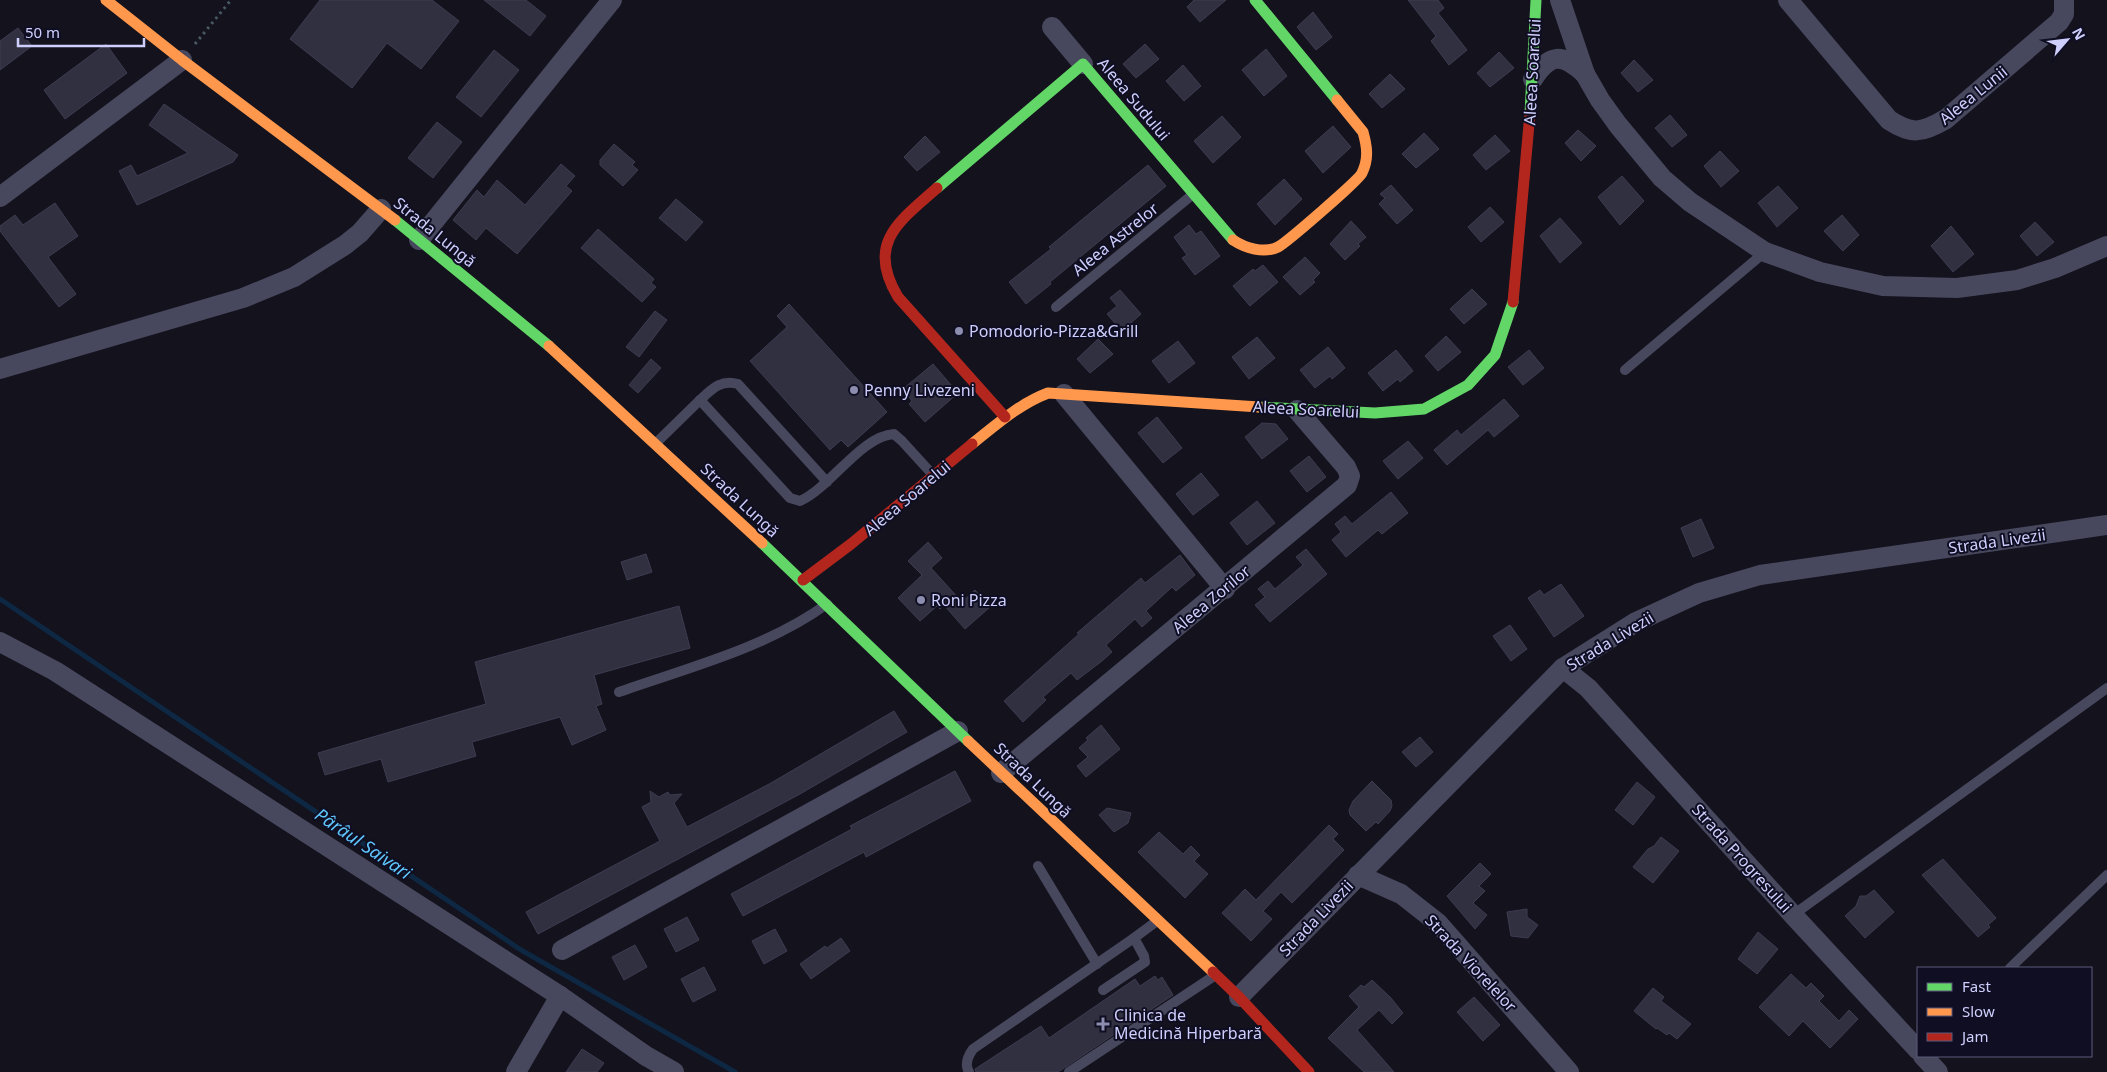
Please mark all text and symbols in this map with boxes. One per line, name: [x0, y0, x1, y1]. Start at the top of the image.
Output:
scale bar: [18, 15, 144, 47]
north arrow: [2042, 15, 2092, 65]
street label: Aleea Soarelui: [1518, 18, 1546, 126]
text: 50 m: [25, 22, 60, 42]
text: N: [2068, 24, 2090, 43]
street label: Aleea Sudului: [1093, 53, 1175, 145]
street label: Aleea Lunii: [1934, 61, 2012, 129]
street label: Strada Lungă: [389, 192, 481, 272]
street label: Aleea Astrelor: [1067, 197, 1163, 281]
place label: Pomodorio-Pizza&Grill: [969, 320, 1138, 342]
marker: Pomodorio-Pizza&Grill: [953, 325, 965, 337]
place label: Penny Livezeni: [864, 379, 975, 401]
marker: Penny Livezeni: [848, 384, 860, 396]
street label: Aleea Soarelui: [1252, 395, 1360, 423]
street label: Aleea Soarelui: [859, 455, 955, 541]
street label: Strada Lungă: [696, 458, 784, 542]
street label: Strada Livezii: [1947, 523, 2047, 559]
street label: Aleea Zorilor: [1167, 560, 1255, 638]
place label: Roni Pizza: [931, 589, 1007, 611]
marker: Roni Pizza: [915, 594, 927, 606]
street label: Strada Livezii: [1562, 606, 1658, 676]
street label: Strada Lungă: [989, 737, 1077, 823]
street label: Strada Progresului: [1687, 799, 1797, 917]
water label: Pârâul Saivari: [311, 802, 417, 885]
street label: Strada Livezii: [1274, 875, 1358, 961]
street label: Strada Viorelelor: [1420, 910, 1522, 1017]
legend: [1917, 967, 2092, 1057]
text: Fast: [1962, 976, 1991, 996]
text: Slow: [1962, 1001, 1995, 1021]
place label: Clinica de Medicină Hiperbară: [1114, 1004, 1262, 1044]
marker: Clinica de Medicină Hiperbară: [1096, 1017, 1110, 1031]
text: Jam: [1960, 1026, 1989, 1046]

